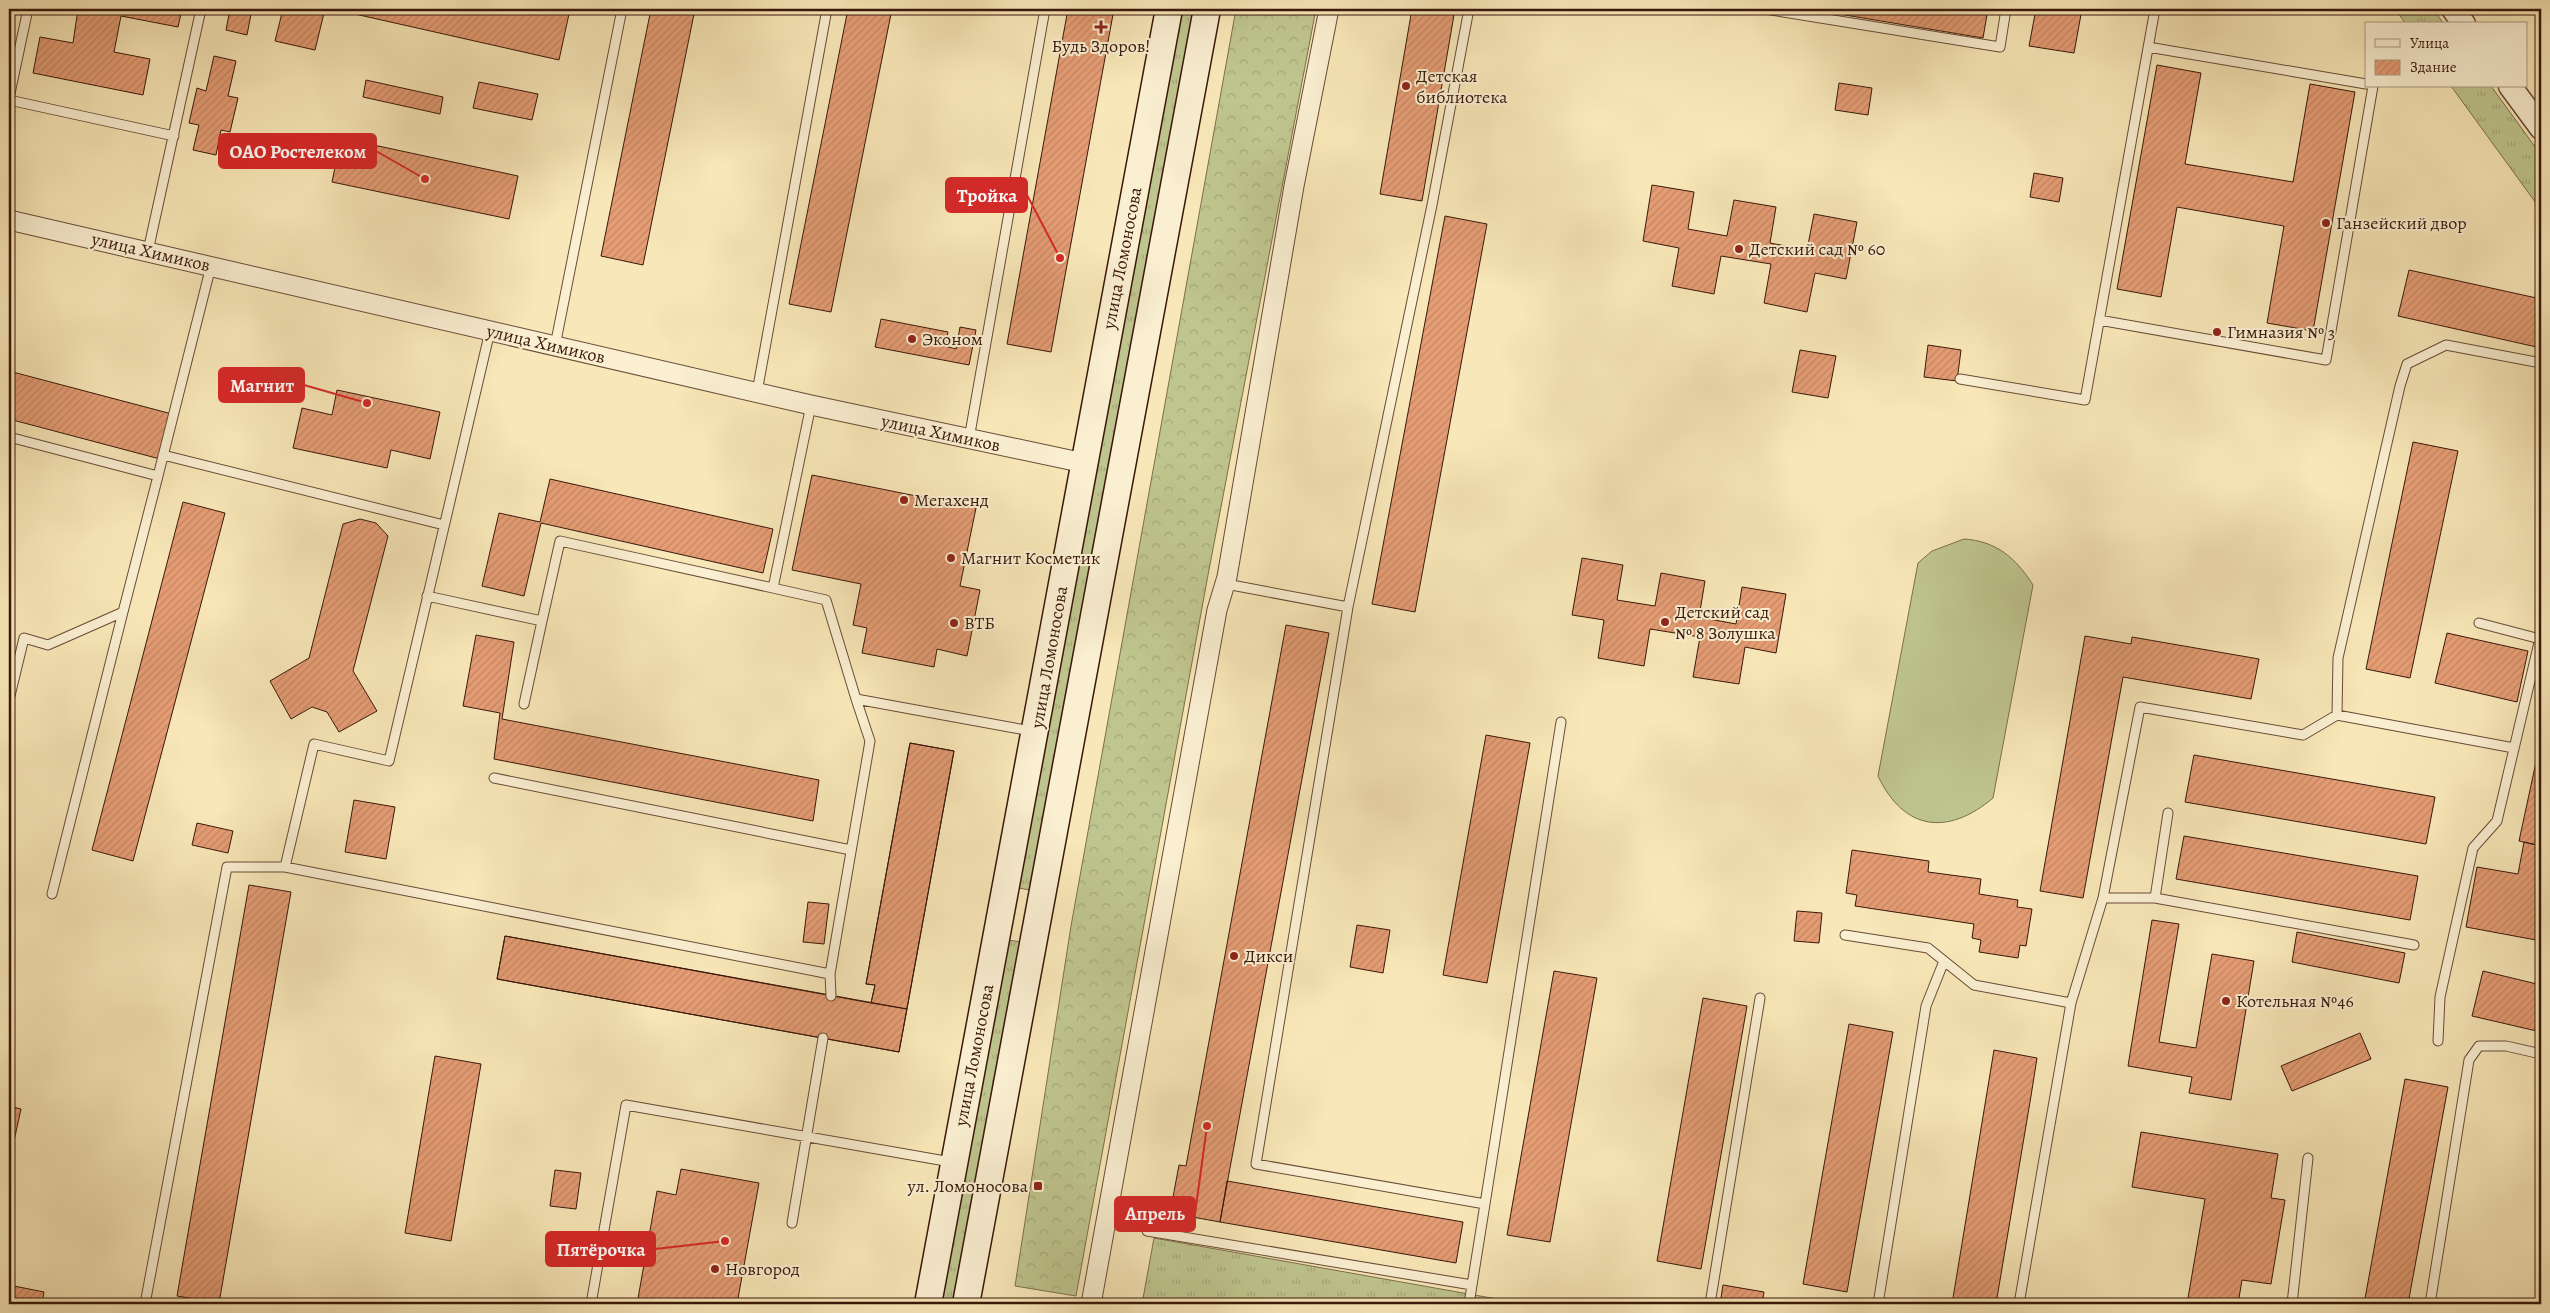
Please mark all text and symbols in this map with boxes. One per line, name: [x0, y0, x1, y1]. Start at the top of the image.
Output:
marker: Будь Здоров!: [1095, 21, 1107, 33]
legend: [2365, 22, 2528, 88]
text: Улица: [2410, 33, 2449, 53]
place label: Будь Здоров!: [1052, 34, 1150, 58]
text: Здание: [2410, 57, 2457, 77]
place label: Детская библиотека: [1416, 64, 1508, 109]
marker: Детская библиотека: [1400, 80, 1412, 92]
callout: ОАО Ростелеком: [219, 134, 376, 168]
text: ОАО Ростелеком: [230, 139, 367, 165]
callout: Тройка: [946, 178, 1027, 212]
text: Тройка: [957, 183, 1018, 209]
street label: улица Ломоносова: [1096, 184, 1148, 332]
place label: Ганзейский двор: [2336, 211, 2467, 235]
marker: Ганзейский двор: [2320, 217, 2332, 229]
street label: улица Химиков: [88, 226, 213, 277]
place label: Детский сад № 60: [1749, 237, 1885, 261]
marker: Детский сад № 60: [1733, 243, 1745, 255]
street label: улица Химиков: [483, 318, 608, 369]
place label: Гимназия № 3: [2227, 320, 2335, 344]
marker: Гимназия № 3: [2211, 326, 2223, 338]
place label: Эконом: [922, 327, 983, 351]
marker: Эконом: [906, 333, 918, 345]
callout: Магнит: [219, 368, 304, 402]
text: Магнит: [230, 373, 294, 399]
street label: улица Химиков: [878, 408, 1003, 457]
place label: Мегахенд: [914, 488, 989, 512]
marker: Мегахенд: [898, 494, 910, 506]
place label: Магнит Косметик: [961, 546, 1100, 570]
marker: Магнит Косметик: [945, 552, 957, 564]
street label: улица Ломоносова: [1024, 583, 1073, 731]
place label: Детский сад № 8 Золушка: [1675, 600, 1776, 645]
place label: ВТБ: [964, 611, 995, 635]
marker: Детский сад № 8 Золушка: [1659, 616, 1671, 628]
marker: ВТБ: [948, 617, 960, 629]
place label: Дикси: [1244, 944, 1293, 968]
marker: Дикси: [1228, 950, 1240, 962]
street label: улица Ломоносова: [948, 981, 1000, 1129]
place label: Котельная №46: [2236, 989, 2354, 1013]
marker: Котельная №46: [2220, 995, 2232, 1007]
place label: ул. Ломоносова: [907, 1174, 1029, 1198]
marker: ул. Ломоносова: [1032, 1180, 1044, 1192]
callout: Апрель: [1115, 1197, 1195, 1231]
text: Апрель: [1124, 1201, 1185, 1227]
callout: Пятёрочка: [546, 1232, 655, 1266]
text: Пятёрочка: [556, 1237, 647, 1263]
place label: Новгород: [725, 1257, 800, 1281]
marker: Новгород: [709, 1263, 721, 1275]

